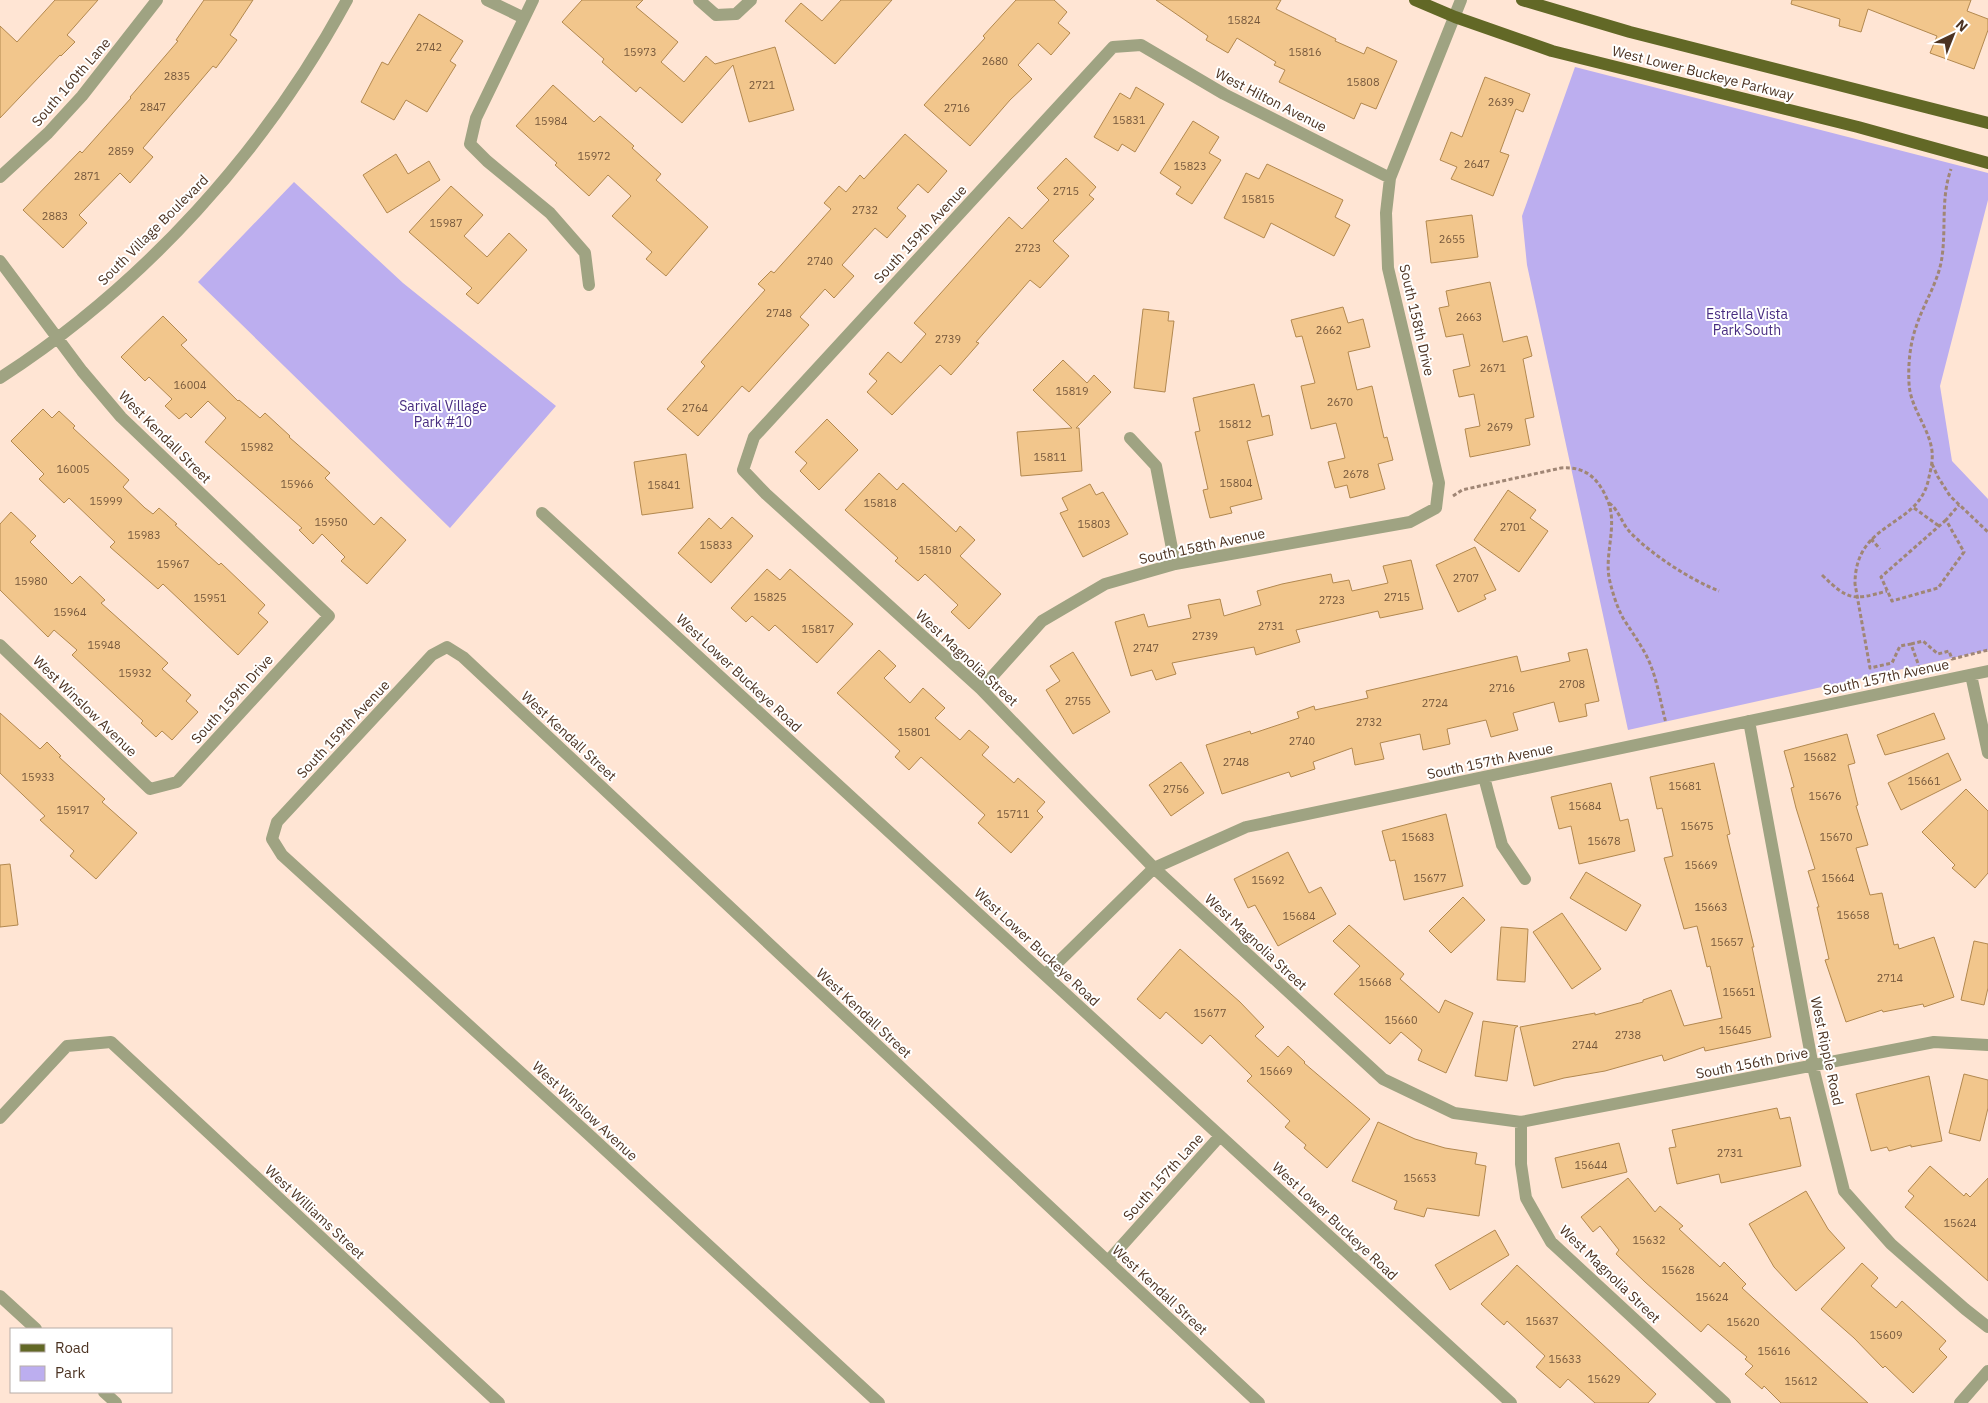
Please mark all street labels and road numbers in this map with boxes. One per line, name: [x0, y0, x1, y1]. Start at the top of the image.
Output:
street label: South 160th Lane: [28, 34, 115, 130]
street label: West Lower Buckeye Parkway: [1610, 42, 1796, 104]
street label: West Hilton Avenue: [1212, 64, 1330, 136]
street label: South Village Boulevard: [94, 171, 212, 289]
street label: South 159th Avenue: [870, 181, 971, 287]
street label: South 158th Drive: [1395, 262, 1439, 378]
street label: West Kendall Street: [115, 387, 215, 487]
street label: South 158th Avenue: [1137, 524, 1267, 568]
street label: West Magnolia Street: [912, 606, 1022, 710]
street label: West Lower Buckeye Road: [672, 610, 806, 736]
street label: South 159th Drive: [187, 650, 277, 747]
street label: West Winslow Avenue: [29, 652, 141, 761]
street label: South 157th Avenue: [1821, 655, 1951, 699]
street label: South 159th Avenue: [293, 676, 394, 782]
street label: West Kendall Street: [518, 687, 621, 785]
street label: South 157th Avenue: [1425, 739, 1555, 783]
street label: West Lower Buckeye Road: [970, 884, 1104, 1010]
street label: West Magnolia Street: [1201, 890, 1311, 994]
street label: West Kendall Street: [813, 964, 916, 1062]
street label: West Ripple Road: [1807, 995, 1847, 1107]
street label: South 156th Drive: [1694, 1043, 1810, 1083]
street label: West Winslow Avenue: [528, 1057, 642, 1165]
street label: South 157th Lane: [1119, 1129, 1207, 1224]
street label: West Lower Buckeye Road: [1268, 1158, 1402, 1284]
street label: West Williams Street: [261, 1161, 369, 1263]
street label: West Magnolia Street: [1556, 1221, 1664, 1327]
street label: West Kendall Street: [1109, 1241, 1212, 1339]

